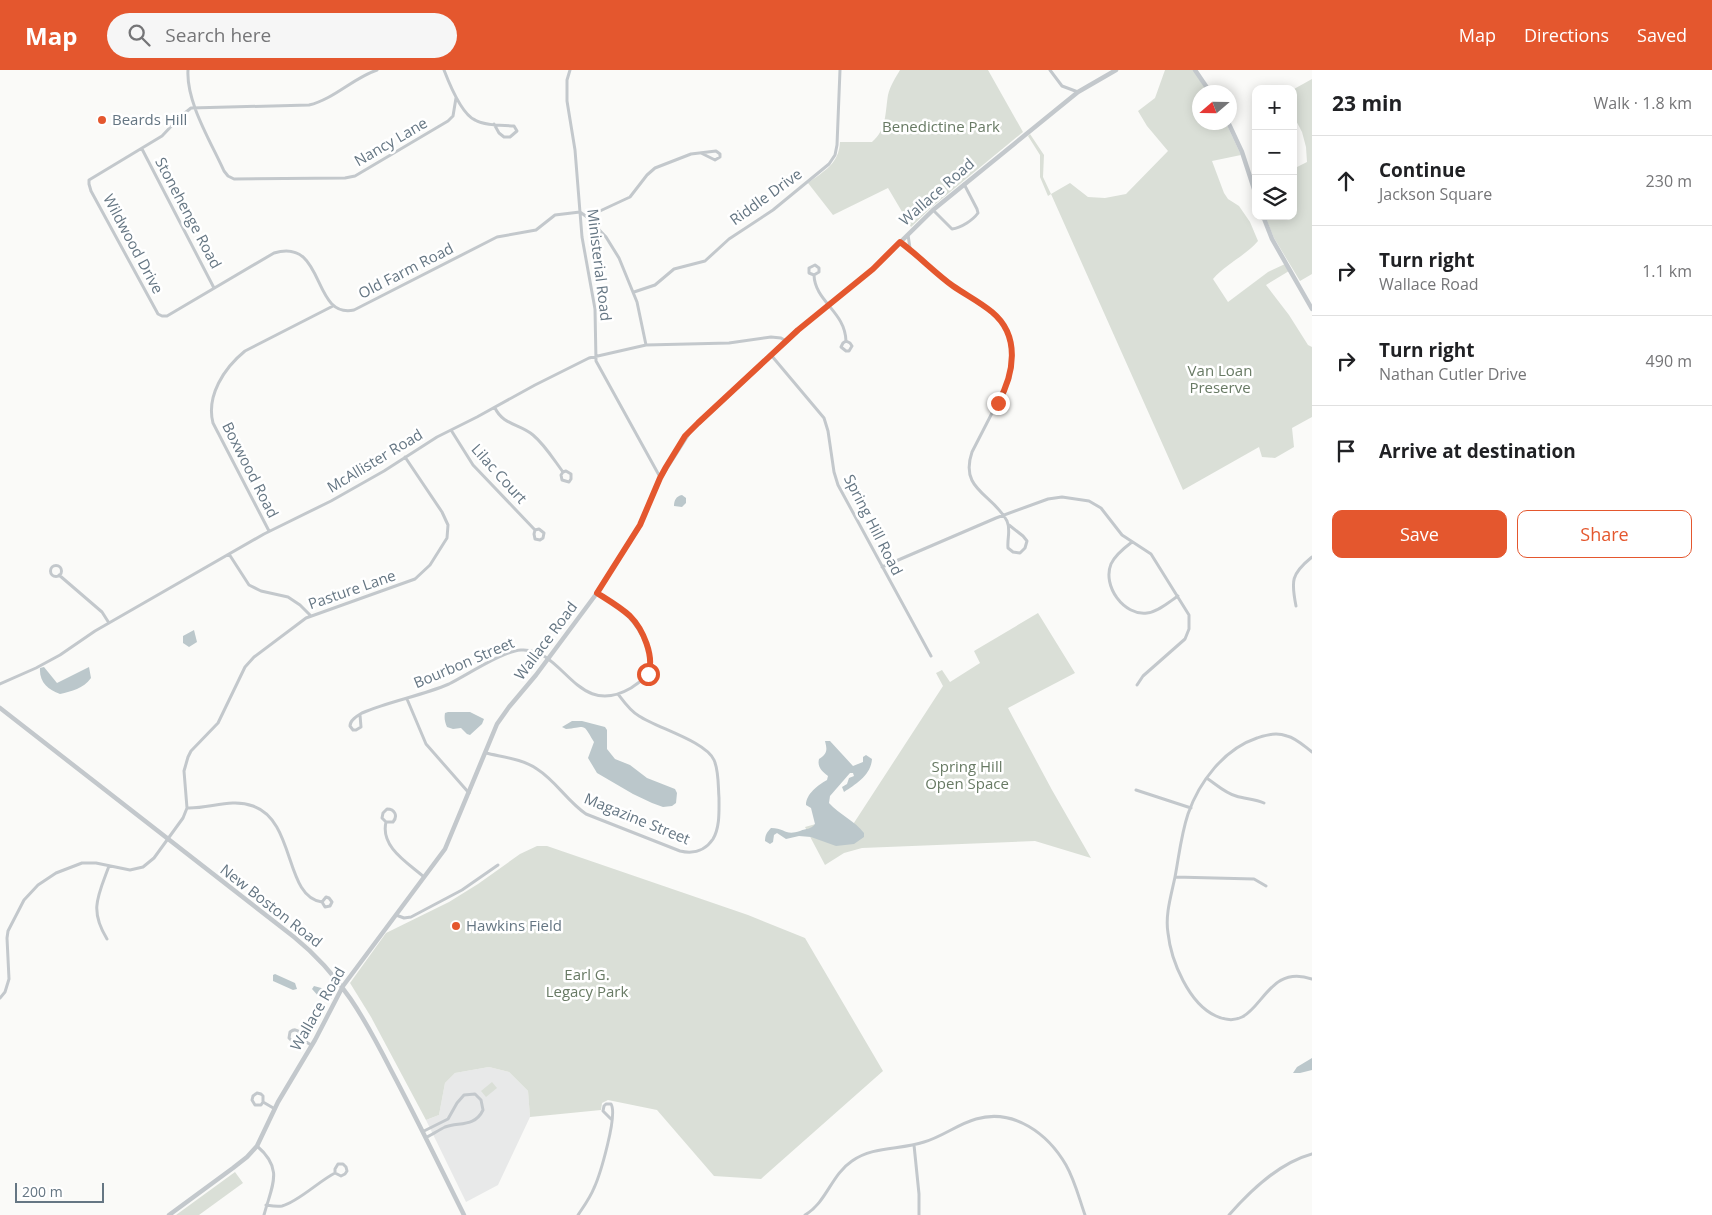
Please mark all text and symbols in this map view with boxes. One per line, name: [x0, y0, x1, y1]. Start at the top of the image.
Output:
search box: [107, 13, 457, 58]
text: Map: [25, 19, 77, 52]
icon: search: [125, 21, 153, 49]
text: Search here: [165, 22, 271, 48]
text: Map: [1459, 23, 1496, 47]
text: Directions: [1524, 23, 1609, 47]
text: Saved: [1637, 23, 1687, 47]
north arrow: [1192, 85, 1237, 130]
map controls: [1252, 85, 1297, 220]
button: +: [1252, 85, 1297, 130]
text: 23 min: [1332, 89, 1402, 117]
text: Walk · 1.8 km: [1594, 92, 1692, 114]
place label: Beards Hill: [112, 109, 187, 129]
street label: Nancy Lane: [350, 112, 431, 170]
marker: Beards Hill: [96, 114, 108, 126]
park label: Benedictine Park: [882, 116, 1000, 136]
button: −: [1252, 130, 1297, 175]
street label: Stonehenge Road: [151, 153, 227, 272]
street label: Wallace Road: [895, 153, 978, 229]
text: Continue: [1379, 157, 1466, 183]
street label: Riddle Drive: [725, 163, 805, 229]
icon: ahead: [1332, 167, 1360, 195]
text: 230 m: [1646, 170, 1692, 192]
button: layers: [1252, 175, 1297, 220]
text: Jackson Square: [1379, 183, 1492, 205]
street label: Wildwood Drive: [99, 190, 169, 297]
street label: Ministerial Road: [583, 208, 617, 322]
street label: Old Farm Road: [355, 238, 457, 303]
text: Turn right: [1379, 247, 1474, 273]
icon: right: [1332, 257, 1360, 285]
text: 1.1 km: [1642, 260, 1692, 282]
text: Wallace Road: [1379, 273, 1479, 295]
text: Turn right: [1379, 337, 1474, 363]
icon: right: [1332, 347, 1360, 375]
text: 490 m: [1646, 350, 1692, 372]
park label: Van Loan Preserve: [1188, 360, 1252, 397]
text: Nathan Cutler Drive: [1379, 363, 1527, 385]
route end: [987, 392, 1010, 415]
street label: Boxwood Road: [218, 418, 284, 521]
street label: McAllister Road: [323, 424, 426, 497]
icon: arrive: [1332, 437, 1360, 465]
text: Arrive at destination: [1379, 438, 1576, 464]
street label: Lilac Court: [468, 439, 532, 508]
street label: Spring Hill Road: [840, 471, 908, 578]
button: Save: [1332, 510, 1507, 558]
button: Share: [1517, 510, 1692, 558]
street label: Pasture Lane: [305, 565, 398, 613]
street label: Wallace Road: [509, 597, 581, 684]
street label: Bourbon Street: [410, 632, 517, 692]
route start: [637, 663, 660, 686]
park label: Spring Hill Open Space: [925, 756, 1009, 793]
street label: Magazine Street: [581, 788, 693, 848]
street label: New Boston Road: [216, 859, 327, 951]
place label: Hawkins Field: [466, 915, 562, 935]
marker: Hawkins Field: [450, 920, 462, 932]
street label: Wallace Road: [285, 963, 349, 1054]
park label: Earl G. Legacy Park: [546, 964, 628, 1001]
scale bar: [15, 1180, 104, 1203]
text: 200 m: [22, 1182, 63, 1201]

